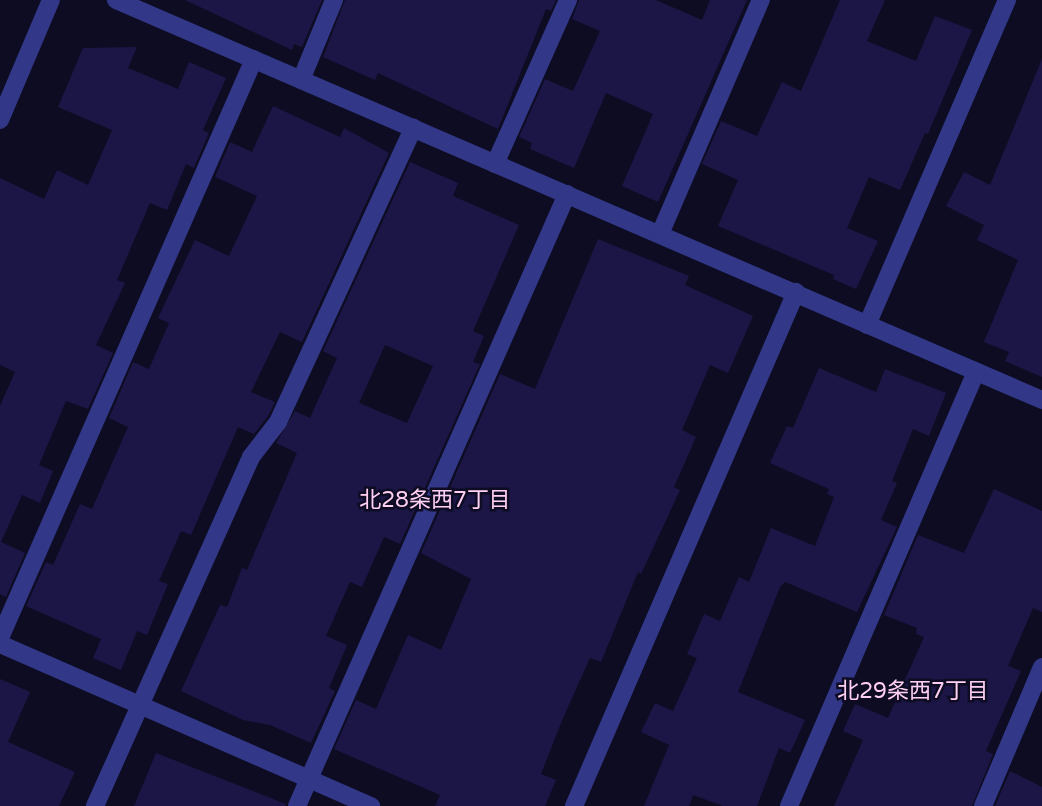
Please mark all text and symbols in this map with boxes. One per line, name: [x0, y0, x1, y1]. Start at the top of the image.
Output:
district label: 北28条西7丁目: [359, 488, 511, 514]
district label: 北29条西7丁目: [837, 679, 989, 705]

